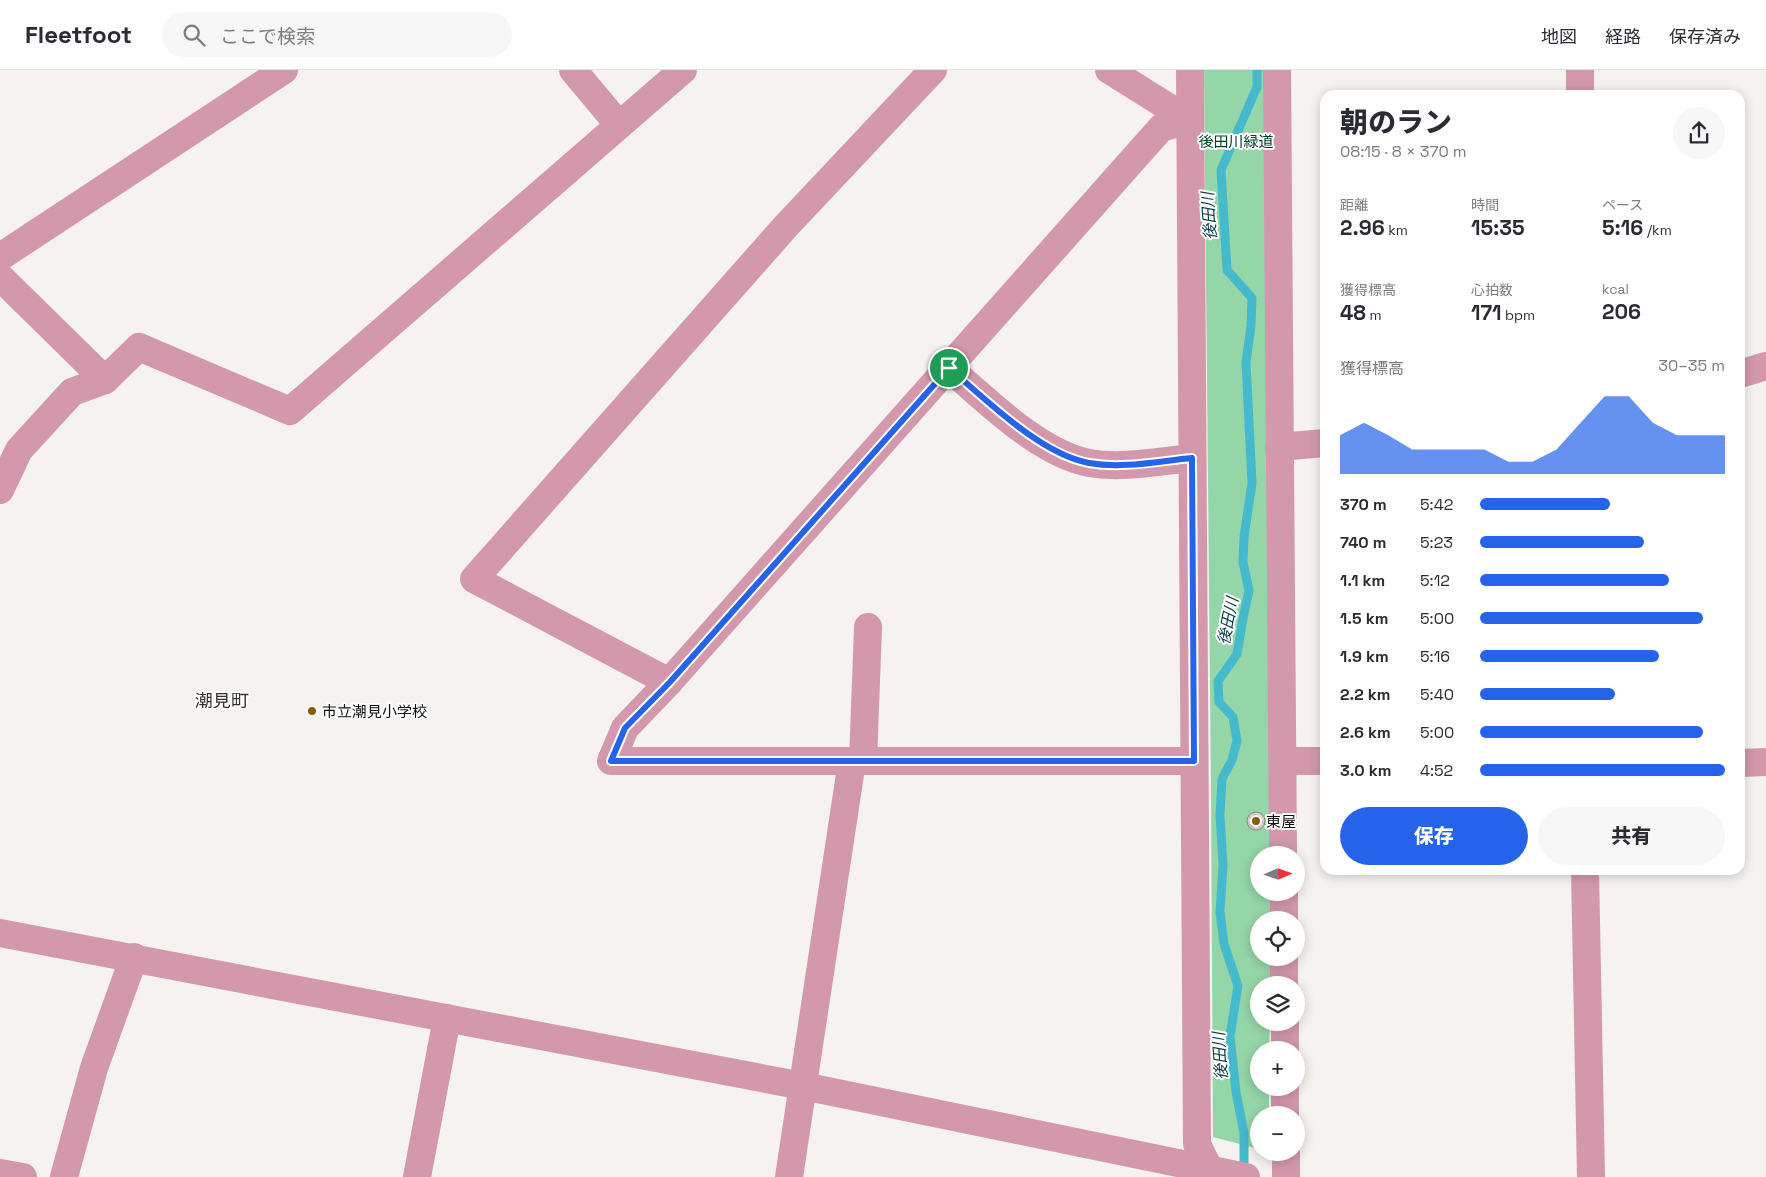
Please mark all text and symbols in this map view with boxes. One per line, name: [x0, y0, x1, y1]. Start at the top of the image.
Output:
search box: [162, 12, 512, 57]
text: Fleetfoot: [25, 19, 132, 50]
icon: search: [180, 21, 208, 49]
text: ここで検索: [220, 24, 315, 49]
text: 地図: [1541, 25, 1577, 48]
text: 経路: [1605, 25, 1641, 48]
text: 保存済み: [1669, 25, 1741, 48]
text: 朝のラン: [1340, 104, 1452, 140]
button: share: [1673, 107, 1725, 159]
park label: 後田川緑道: [1198, 132, 1274, 151]
text: 08:15 · 8 × 370 m: [1340, 141, 1467, 162]
water label: 後田川: [1197, 189, 1221, 241]
text: 距離: [1340, 196, 1368, 214]
text: 時間: [1471, 196, 1499, 214]
text: ペース: [1602, 196, 1643, 214]
text: 2.96: [1340, 214, 1385, 241]
text: 15:35: [1471, 214, 1525, 241]
text: 5:16: [1602, 214, 1643, 241]
text: km: [1385, 221, 1408, 239]
text: /km: [1643, 221, 1672, 239]
text: kcal: [1602, 280, 1629, 298]
text: 獲得標高: [1340, 281, 1396, 299]
text: 心拍数: [1471, 281, 1513, 299]
text: 206: [1602, 298, 1641, 325]
text: 48: [1340, 299, 1366, 326]
text: 171: [1471, 299, 1501, 326]
text: m: [1366, 306, 1382, 324]
text: bpm: [1501, 306, 1535, 324]
pin: [928, 347, 970, 389]
icon: arrive: [935, 354, 963, 382]
text: 30–35 m: [1658, 355, 1725, 376]
text: 獲得標高: [1340, 358, 1404, 379]
text: 370 m: [1340, 494, 1387, 515]
text: 5:42: [1420, 494, 1453, 515]
text: 740 m: [1340, 532, 1386, 553]
text: 5:23: [1420, 532, 1453, 553]
text: 1.1 km: [1340, 570, 1385, 591]
text: 5:12: [1420, 570, 1450, 591]
water label: 後田川: [1213, 593, 1243, 647]
text: 1.5 km: [1340, 608, 1388, 629]
text: 5:00: [1420, 608, 1454, 629]
text: 1.9 km: [1340, 646, 1389, 667]
text: 5:16: [1420, 646, 1450, 667]
text: 2.2 km: [1340, 684, 1391, 705]
text: 5:40: [1420, 684, 1454, 705]
district label: 潮見町: [195, 689, 249, 712]
place label: 市立潮見小学校: [322, 702, 427, 721]
marker: 市立潮見小学校: [306, 705, 318, 717]
text: 2.6 km: [1340, 722, 1391, 743]
text: 5:00: [1420, 722, 1454, 743]
text: 3.0 km: [1340, 760, 1391, 781]
text: 4:52: [1420, 760, 1453, 781]
button: 保存: [1340, 807, 1528, 865]
button: 共有: [1538, 807, 1725, 865]
place label: 東屋: [1266, 812, 1296, 831]
marker: 東屋: [1250, 815, 1262, 827]
north arrow: [1250, 846, 1305, 901]
map controls: [1250, 846, 1305, 1161]
button: locate: [1250, 911, 1305, 966]
button: layers: [1250, 976, 1305, 1031]
water label: 後田川: [1208, 1029, 1232, 1081]
button: +: [1250, 1041, 1305, 1096]
button: −: [1250, 1106, 1305, 1161]

